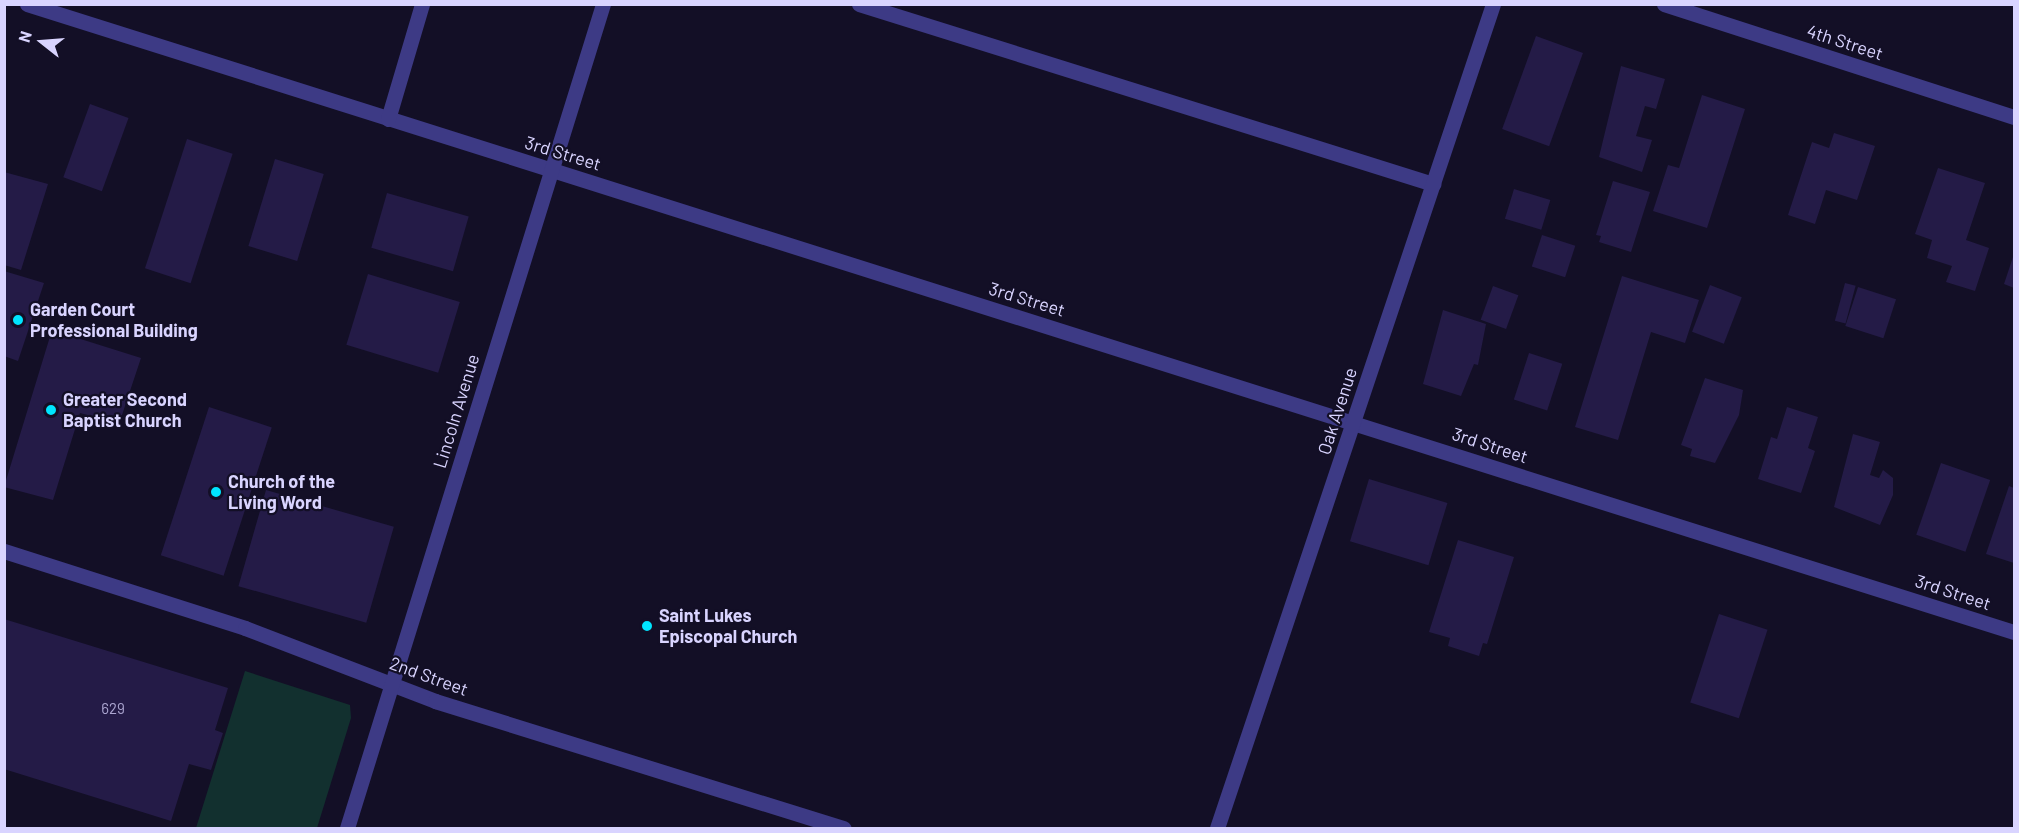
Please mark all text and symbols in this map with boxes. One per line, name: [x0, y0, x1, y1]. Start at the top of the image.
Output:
north arrow: [12, 12, 72, 72]
street label: 4th Street: [1804, 20, 1886, 64]
text: N: [14, 29, 35, 44]
street label: 3rd Street: [522, 131, 604, 175]
street label: 3rd Street: [986, 277, 1068, 321]
place label: Garden Court Professional Building: [30, 299, 198, 342]
marker: Garden Court Professional Building: [11, 313, 25, 327]
street label: Lincoln Avenue: [428, 351, 484, 471]
street label: Oak Avenue: [1313, 365, 1361, 457]
place label: Greater Second Baptist Church: [63, 389, 187, 432]
marker: Greater Second Baptist Church: [44, 403, 58, 417]
street label: 3rd Street: [1449, 423, 1531, 467]
place label: Church of the Living Word: [228, 471, 335, 514]
marker: Church of the Living Word: [209, 485, 223, 499]
street label: 3rd Street: [1912, 570, 1994, 614]
place label: Saint Lukes Episcopal Church: [659, 605, 797, 648]
marker: Saint Lukes Episcopal Church: [640, 619, 654, 633]
street label: 2nd Street: [387, 652, 471, 700]
house number: 629: [101, 700, 125, 718]

